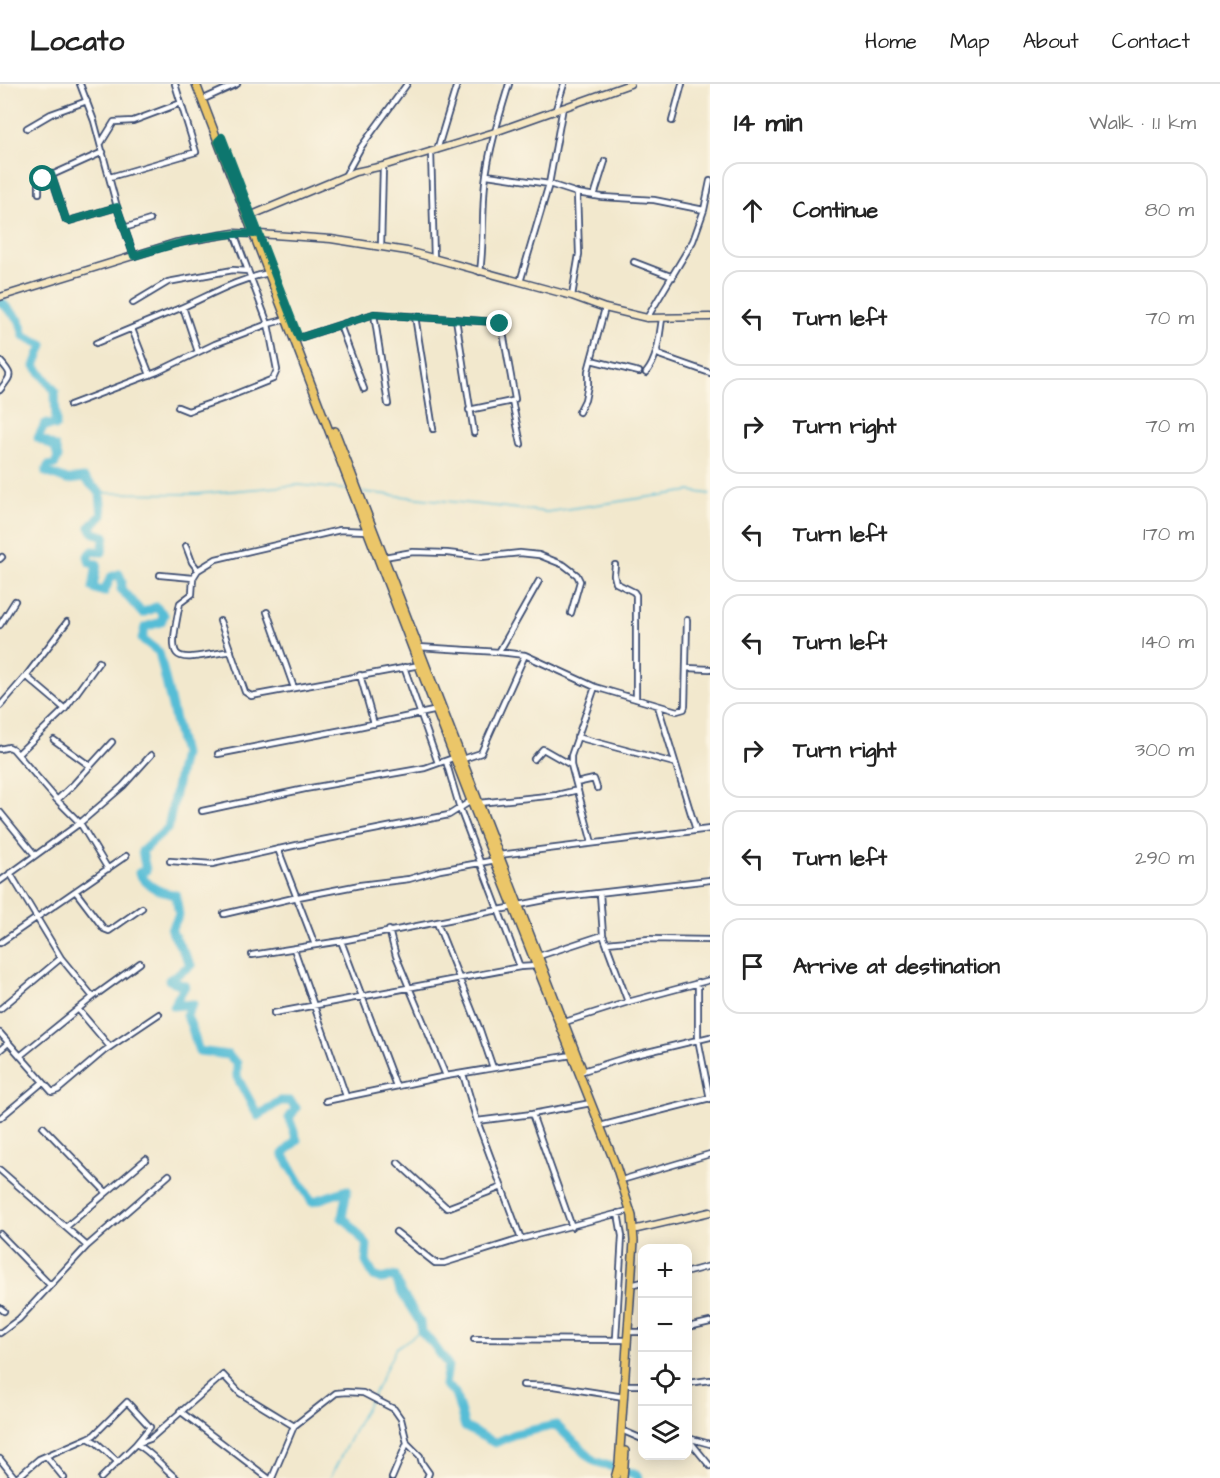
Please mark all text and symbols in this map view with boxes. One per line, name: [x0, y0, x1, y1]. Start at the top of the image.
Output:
text: Locato: [30, 22, 124, 61]
text: Home: [865, 27, 917, 56]
text: Map: [950, 27, 990, 56]
text: About: [1023, 27, 1079, 56]
text: Contact: [1112, 27, 1190, 56]
text: 14 min: [734, 105, 803, 141]
text: Walk · 1.1 km: [1089, 109, 1196, 137]
route start: [29, 165, 55, 191]
icon: ahead: [736, 194, 769, 227]
text: Continue: [793, 195, 878, 226]
text: 80 m: [1145, 196, 1194, 224]
icon: left: [736, 302, 769, 335]
text: Turn left: [793, 303, 887, 334]
text: 70 m: [1146, 304, 1194, 332]
route end: [486, 310, 512, 336]
icon: right: [736, 410, 769, 443]
text: Turn right: [793, 411, 896, 442]
text: 70 m: [1146, 412, 1194, 440]
icon: left: [736, 518, 769, 551]
text: Turn left: [793, 519, 887, 550]
text: 170 m: [1143, 520, 1194, 548]
icon: left: [736, 626, 769, 659]
text: Turn left: [793, 627, 887, 658]
text: 140 m: [1142, 628, 1194, 656]
icon: right: [736, 734, 769, 767]
text: Turn right: [793, 735, 896, 766]
text: 300 m: [1135, 736, 1194, 764]
icon: left: [736, 842, 769, 875]
text: Turn left: [793, 843, 887, 874]
text: 290 m: [1135, 844, 1194, 872]
icon: arrive: [736, 950, 769, 983]
text: Arrive at destination: [793, 951, 1000, 982]
map controls: [638, 1244, 692, 1460]
button: +: [638, 1244, 692, 1298]
button: −: [638, 1298, 692, 1352]
button: locate: [638, 1352, 692, 1406]
button: layers: [638, 1406, 692, 1460]

